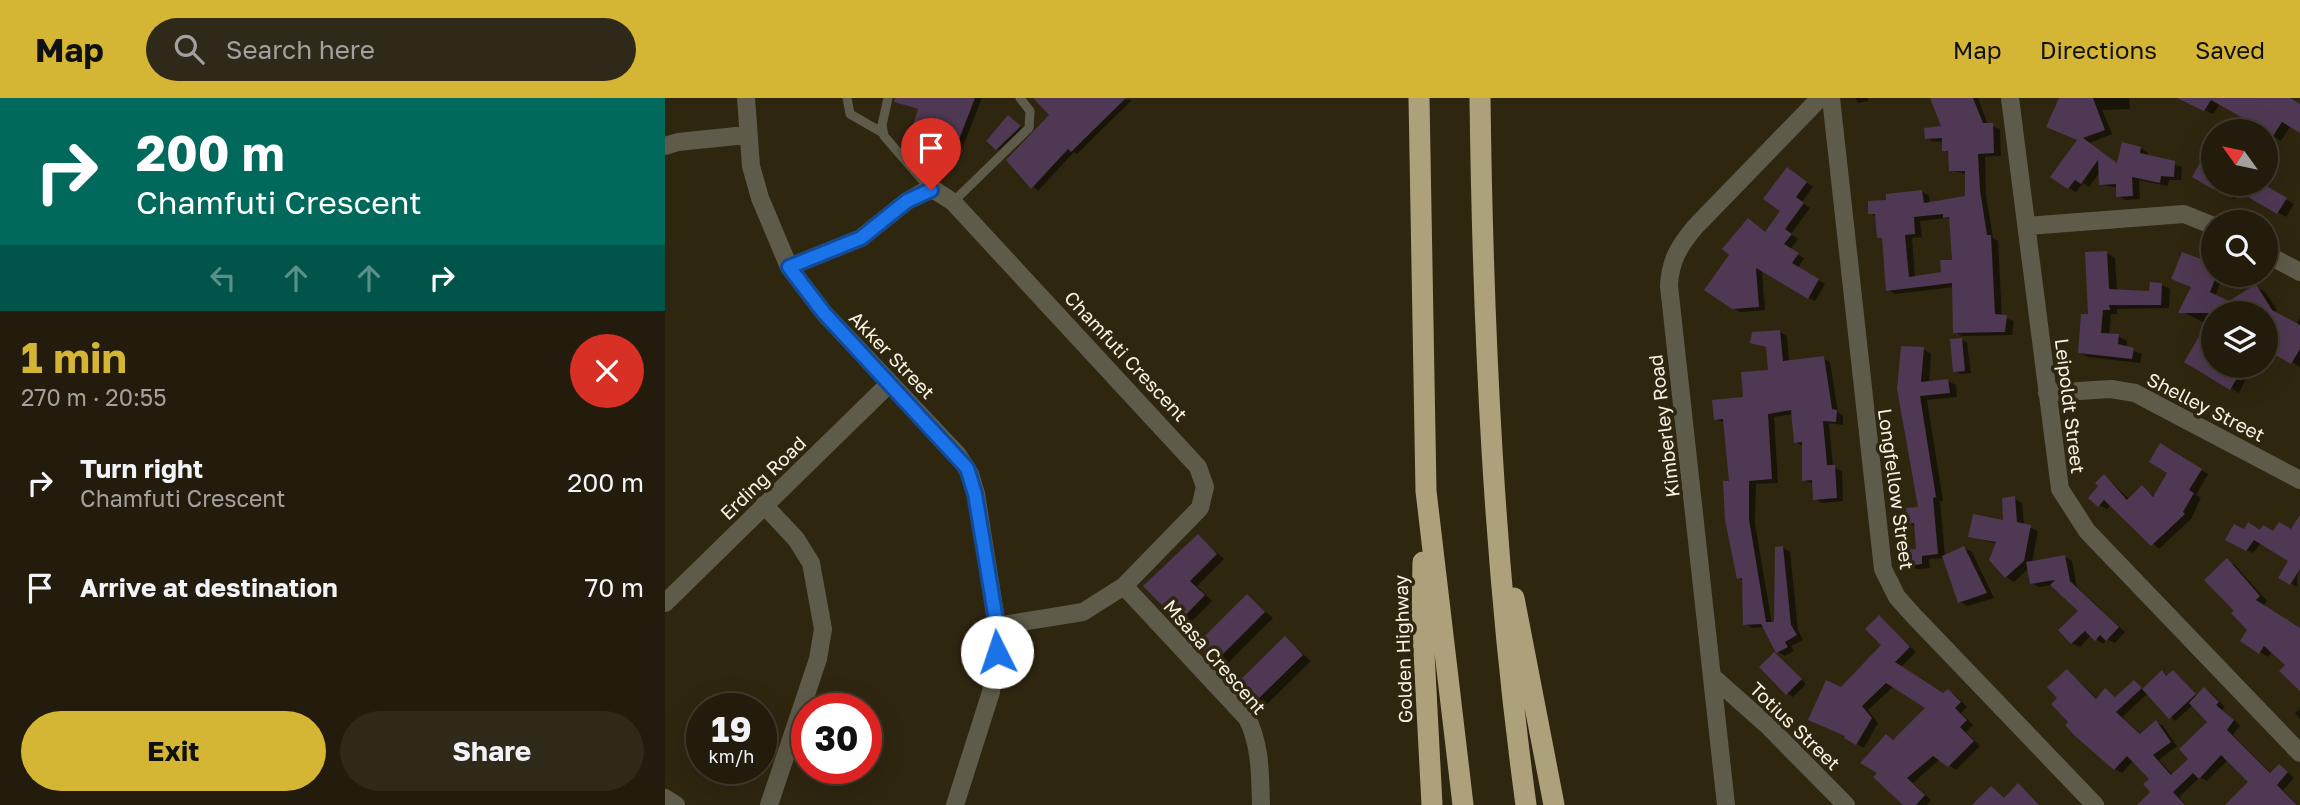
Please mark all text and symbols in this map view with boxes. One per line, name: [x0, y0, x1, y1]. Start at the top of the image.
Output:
search box: [146, 18, 636, 81]
text: Map: [35, 30, 104, 69]
icon: search: [170, 30, 208, 68]
text: Search here: [226, 34, 375, 65]
text: Map: [1953, 35, 2002, 64]
text: Directions: [2040, 35, 2157, 64]
text: Saved: [2195, 35, 2265, 64]
pin: [901, 118, 961, 190]
north arrow: [2201, 119, 2279, 196]
map controls: [2201, 119, 2278, 378]
text: 200 m: [136, 123, 285, 182]
icon: right: [21, 126, 112, 217]
icon: arrive: [912, 129, 950, 167]
text: Chamfuti Crescent: [136, 183, 422, 221]
button: search: [2201, 210, 2278, 287]
icon: left: [204, 259, 242, 297]
icon: ahead: [277, 259, 315, 297]
icon: ahead: [350, 259, 388, 297]
icon: right: [423, 259, 461, 297]
street label: Chamfuti Crescent: [1060, 286, 1193, 426]
button: layers: [2201, 301, 2278, 378]
street label: Akker Street: [845, 306, 940, 403]
text: 1 min: [21, 332, 127, 382]
button: close: [570, 334, 644, 408]
street label: Leipoldt Street: [2051, 337, 2090, 475]
street label: Kimberley Road: [1643, 353, 1684, 499]
street label: Shelley Street: [2143, 367, 2269, 446]
text: 270 m · 20:55: [21, 383, 166, 411]
street label: Longfellow Street: [1874, 407, 1919, 571]
street label: Erding Road: [715, 431, 810, 524]
text: Turn right: [80, 453, 203, 484]
icon: right: [21, 464, 59, 502]
text: 200 m: [567, 467, 644, 498]
text: Chamfuti Crescent: [80, 484, 285, 512]
icon: arrive: [21, 569, 59, 607]
text: Arrive at destination: [80, 572, 338, 603]
text: 70 m: [585, 572, 644, 603]
street label: Golden Highway: [1388, 574, 1417, 724]
street label: Msasa Crescent: [1159, 595, 1271, 719]
position arrow: [960, 615, 1034, 689]
street label: Totius Street: [1745, 677, 1845, 774]
speed limit sign: 30: [791, 693, 882, 784]
text: 19: [711, 708, 752, 750]
button: Exit: [21, 711, 326, 791]
button: Share: [340, 711, 644, 791]
text: km/h: [709, 745, 754, 767]

